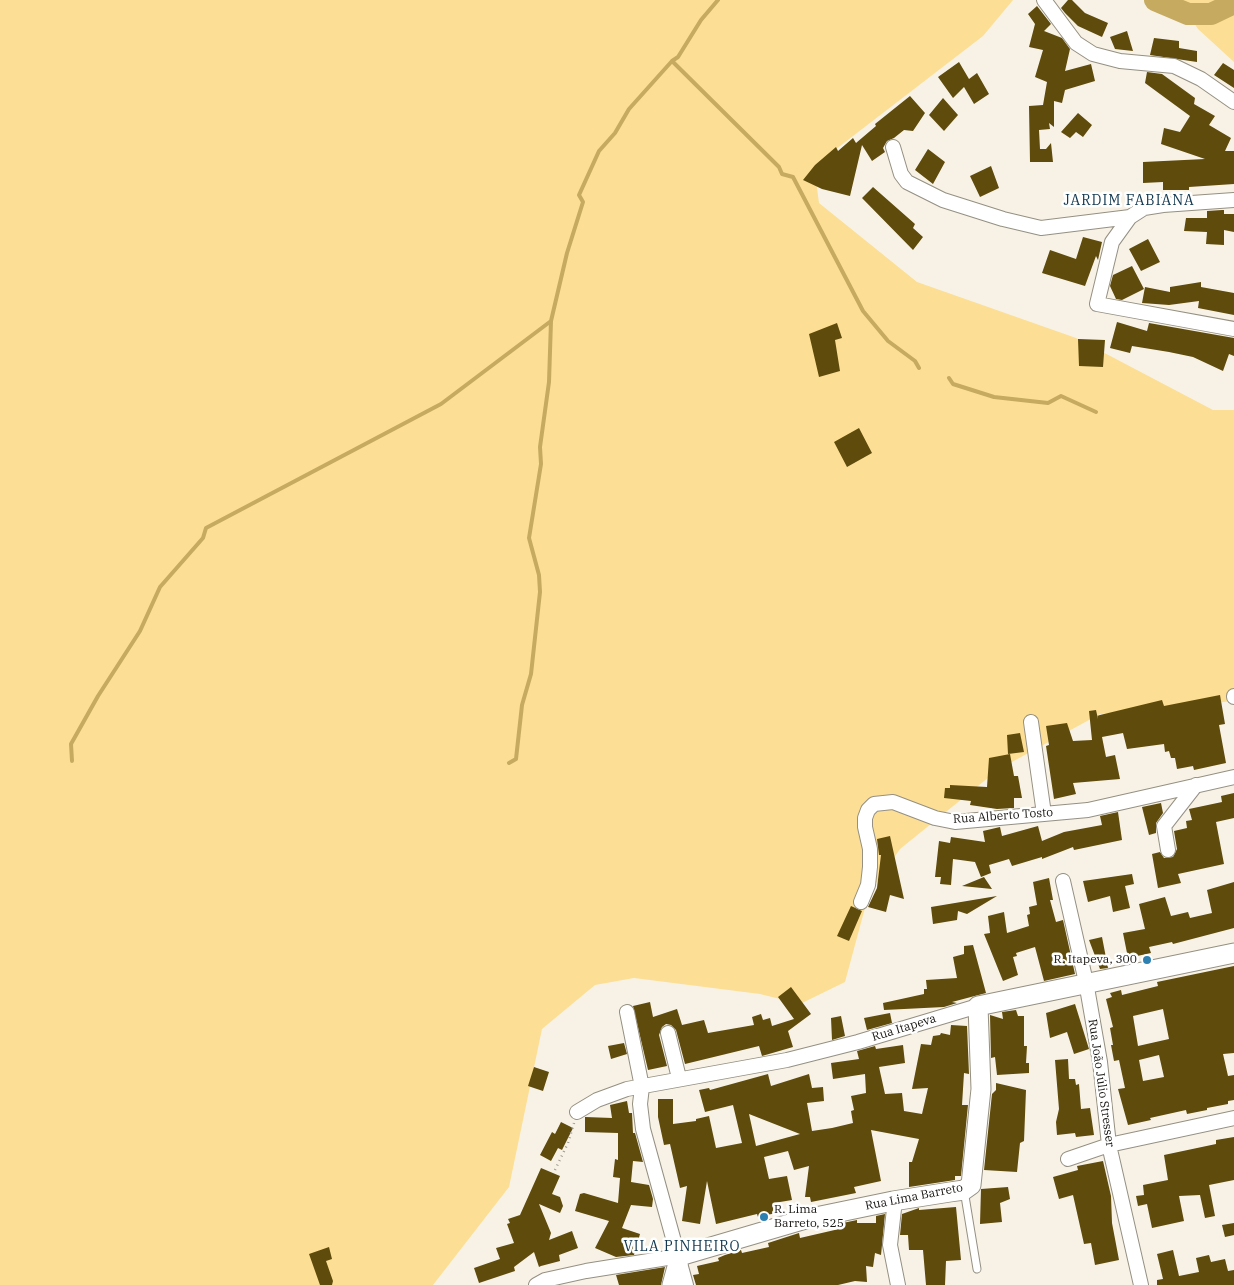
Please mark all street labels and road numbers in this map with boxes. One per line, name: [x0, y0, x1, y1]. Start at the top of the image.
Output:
street label: Rua Alberto Tosto: [952, 805, 1054, 827]
street label: Rua Itapeva: [870, 1011, 938, 1045]
street label: Rua João Júlio Stresser: [1085, 1018, 1117, 1148]
street label: Rua Lima Barreto: [864, 1180, 964, 1214]

